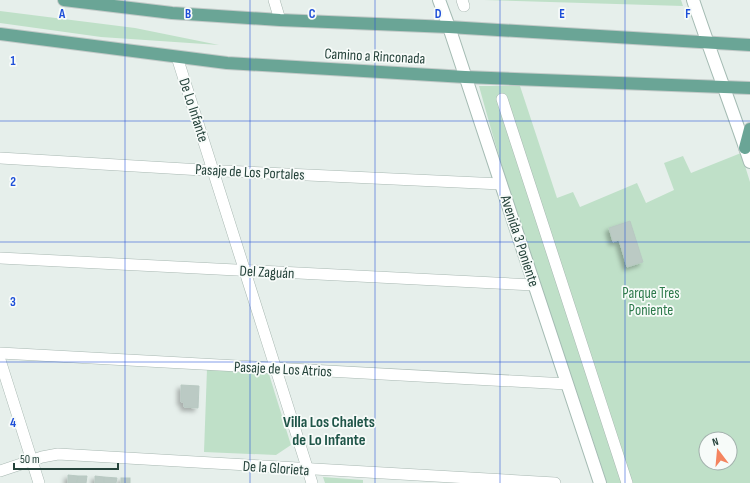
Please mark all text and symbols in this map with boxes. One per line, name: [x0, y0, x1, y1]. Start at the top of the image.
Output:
text: A: [58, 6, 66, 22]
text: B: [185, 6, 191, 22]
text: C: [309, 6, 316, 22]
text: D: [435, 6, 442, 22]
text: E: [559, 6, 565, 22]
text: F: [685, 6, 691, 22]
street label: Camino a Rinconada: [324, 44, 426, 69]
text: 1: [10, 53, 16, 69]
street label: De Lo Infante: [174, 76, 213, 145]
street label: Pasaje de Los Portales: [195, 160, 305, 185]
text: 2: [10, 174, 16, 190]
street label: Avenida 3 Poniente: [495, 192, 543, 289]
street label: Del Zaguán: [239, 262, 295, 283]
park label: Parque Tres Poniente: [622, 284, 680, 320]
text: 3: [10, 294, 16, 310]
street label: Pasaje de Los Atrios: [234, 357, 332, 382]
district label: Villa Los Chalets de Lo Infante: [283, 413, 375, 450]
text: 4: [10, 415, 16, 431]
north arrow: [698, 431, 738, 471]
text: N: [711, 435, 720, 449]
scale bar: [14, 445, 118, 471]
text: 50 m: [20, 452, 40, 467]
street label: De la Glorieta: [242, 457, 310, 480]

